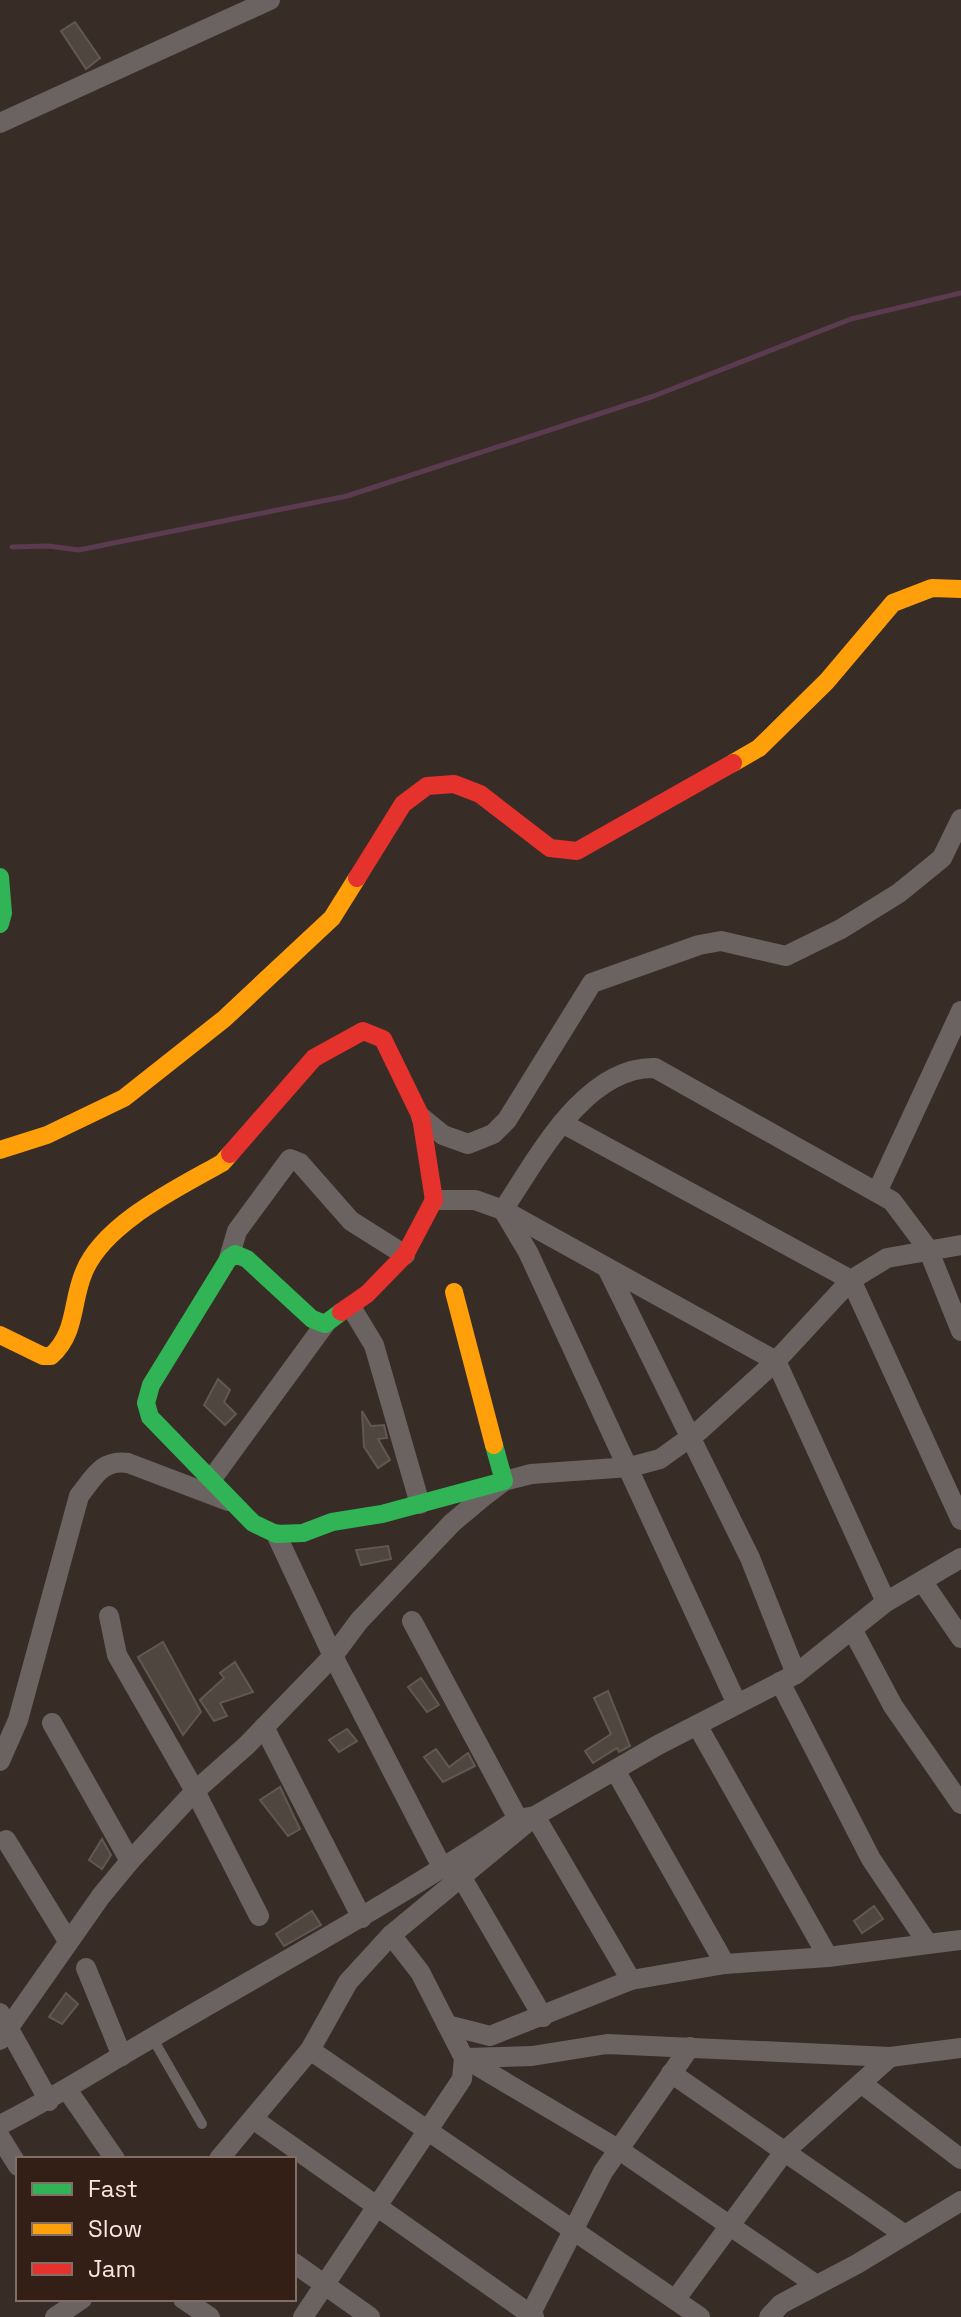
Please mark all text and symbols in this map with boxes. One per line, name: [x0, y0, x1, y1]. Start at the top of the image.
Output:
legend: [16, 2157, 296, 2301]
text: Fast: [88, 2173, 138, 2204]
text: Slow: [88, 2213, 142, 2244]
text: Jam: [88, 2253, 136, 2284]

